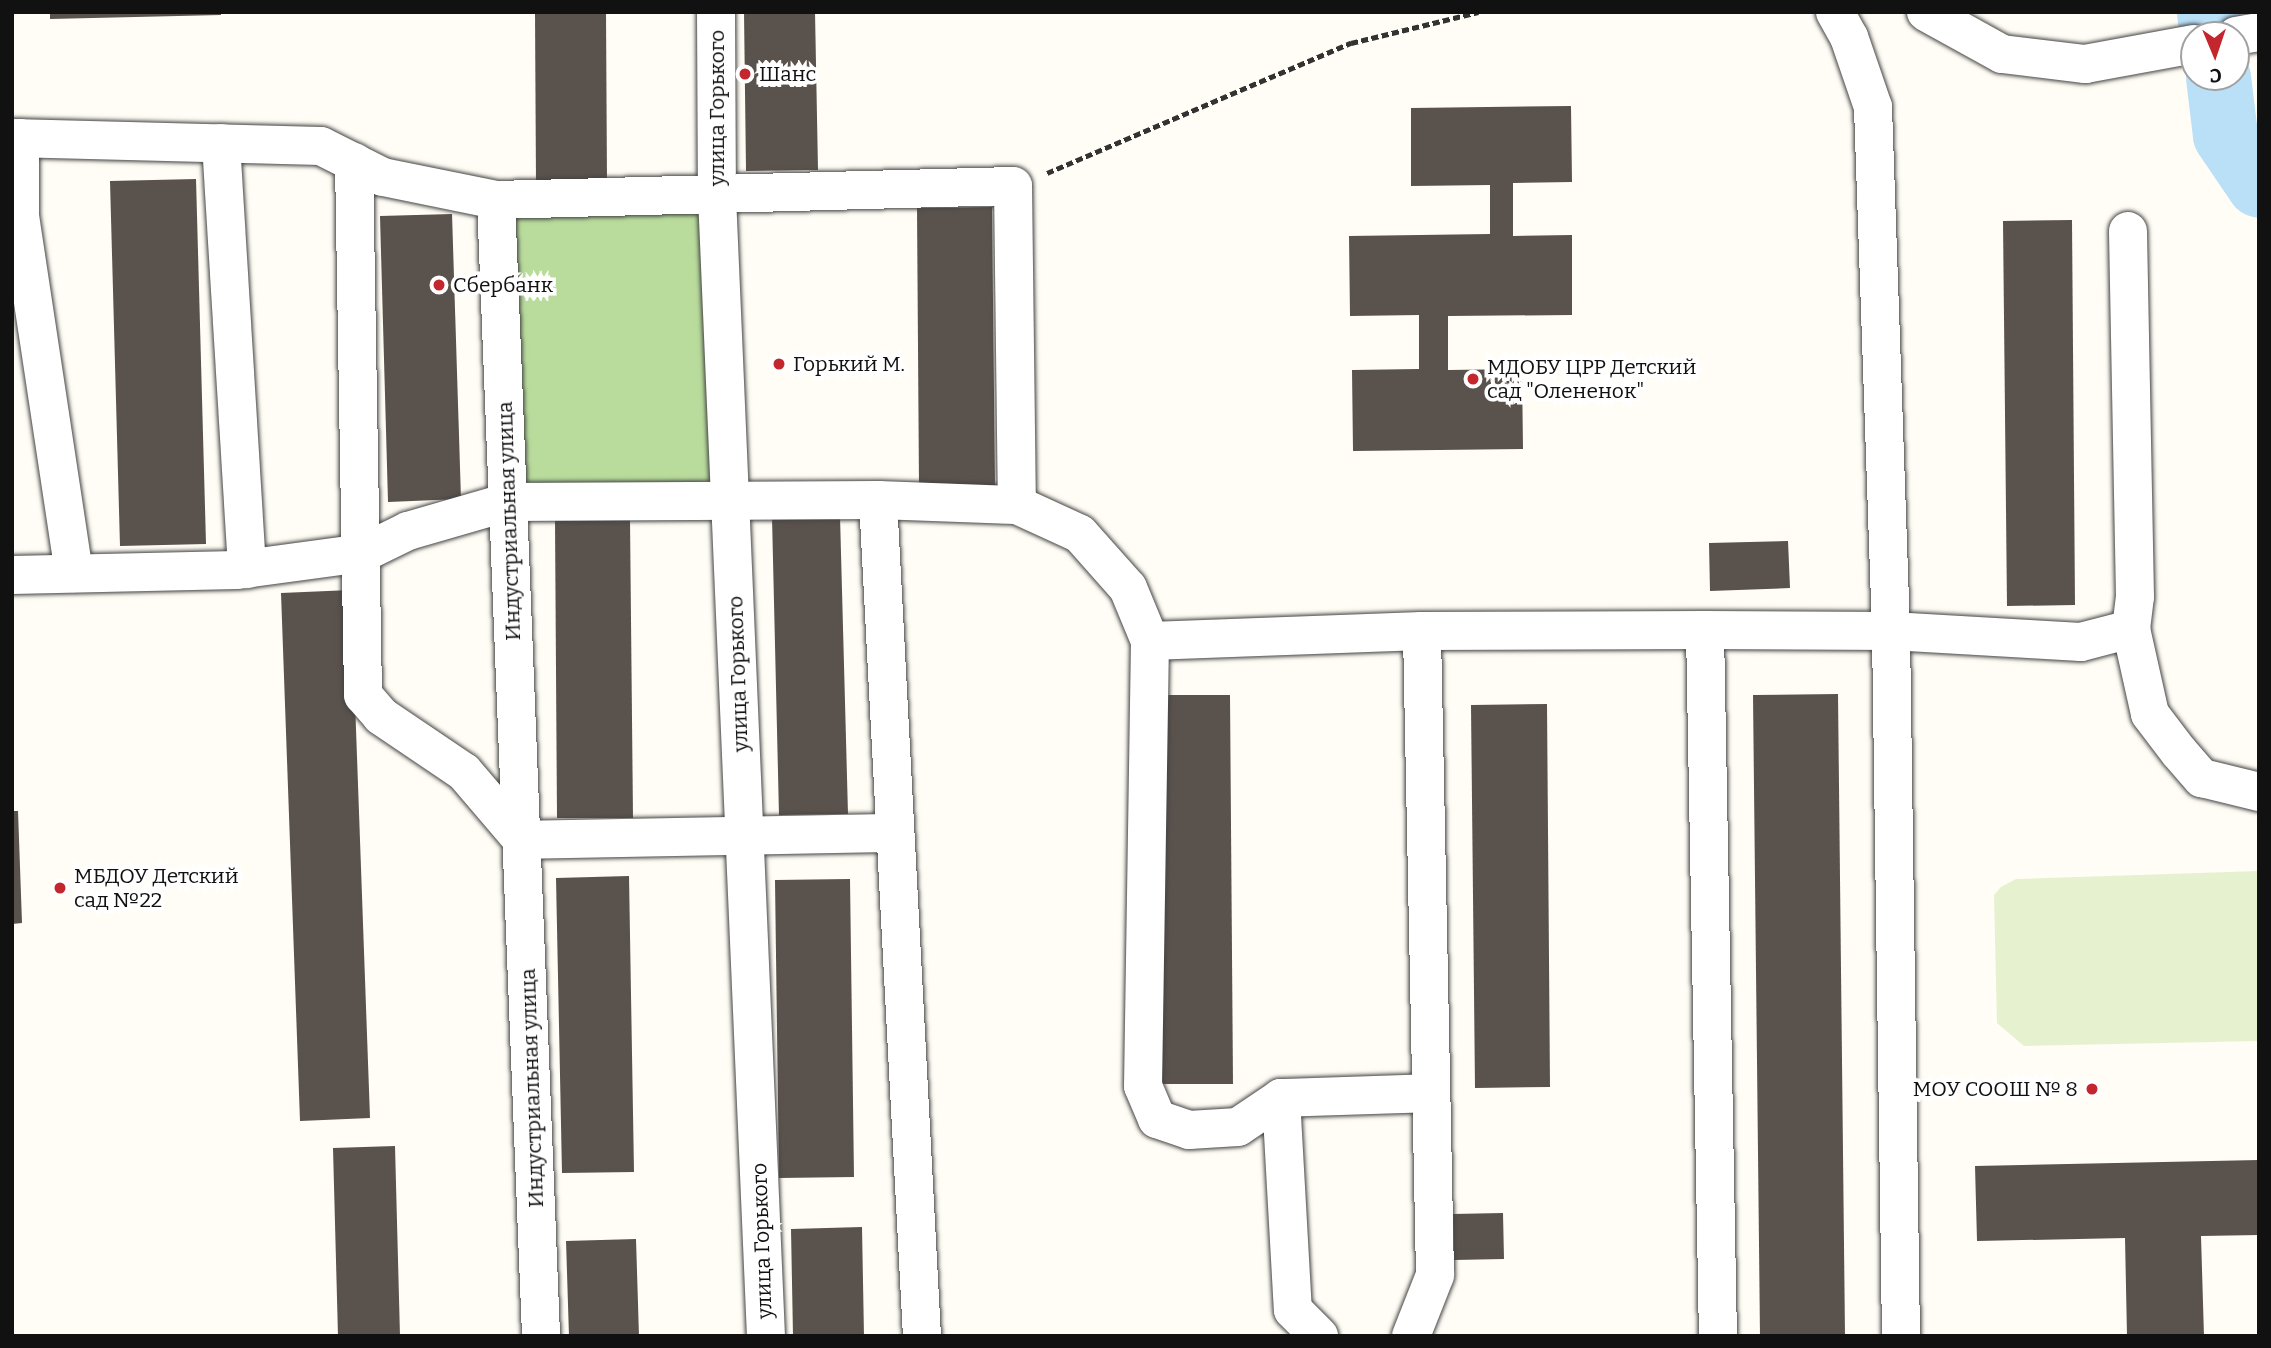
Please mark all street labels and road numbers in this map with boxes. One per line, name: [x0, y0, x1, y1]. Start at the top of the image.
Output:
street label: улица Горького: [704, 30, 730, 186]
street label: Индустриальная улица: [492, 401, 526, 641]
street label: улица Горького: [723, 595, 753, 753]
street label: Индустриальная улица: [515, 968, 549, 1208]
street label: улица Горького: [747, 1162, 777, 1320]

